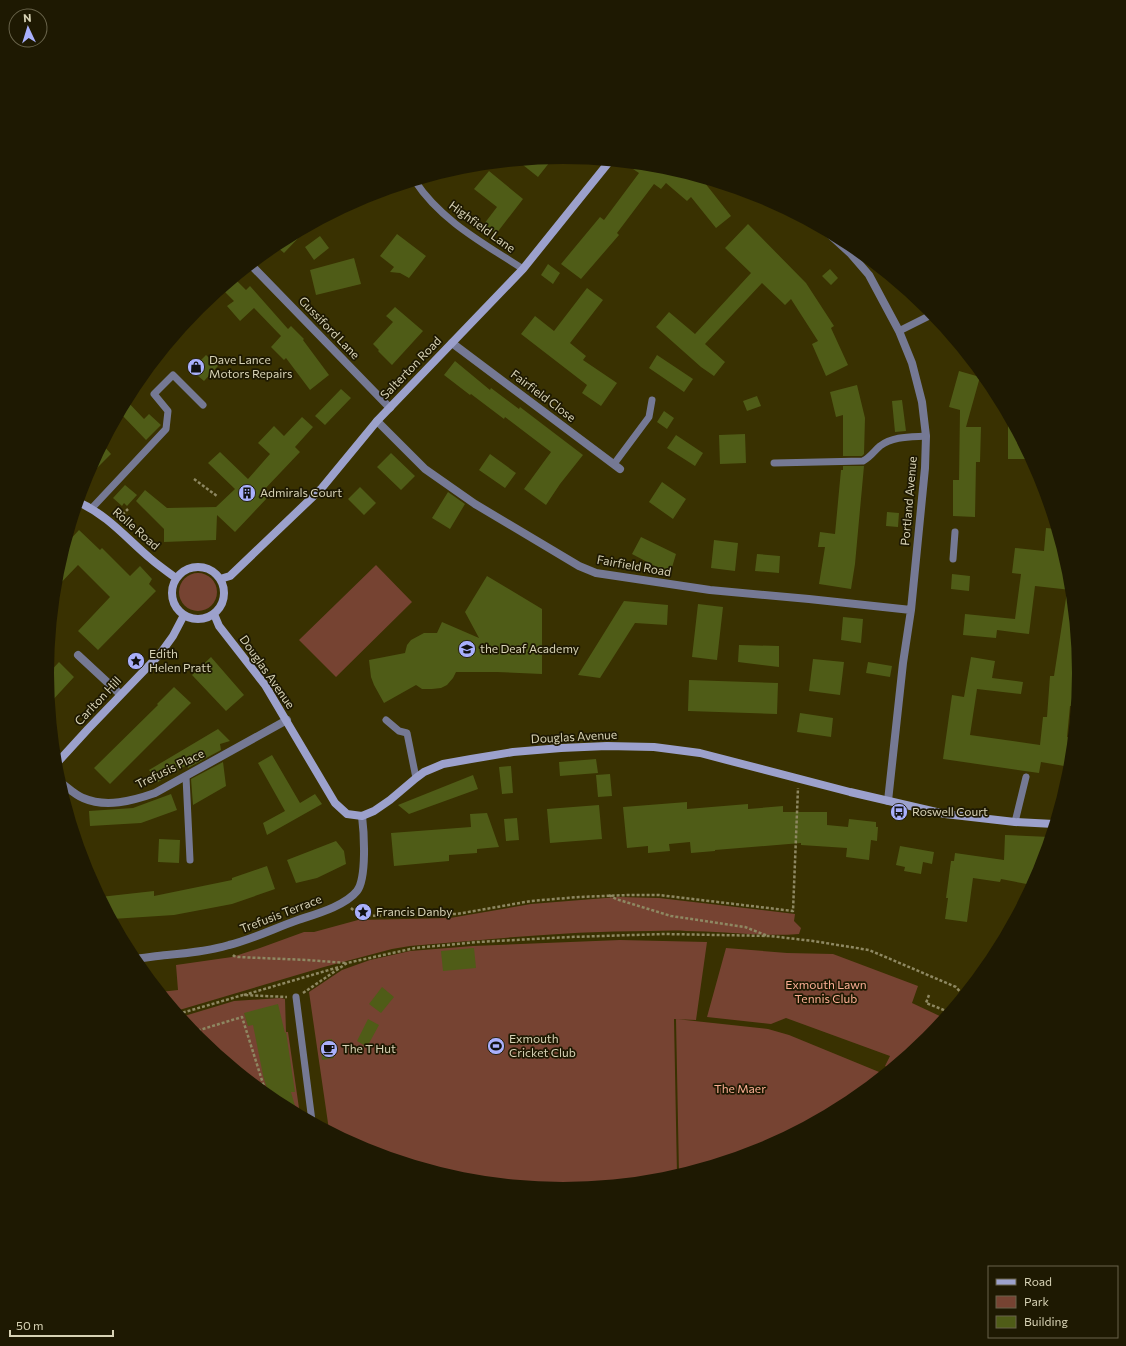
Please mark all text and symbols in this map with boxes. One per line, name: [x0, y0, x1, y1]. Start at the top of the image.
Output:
north arrow: [8, 8, 48, 48]
text: N: [23, 11, 32, 24]
street label: Highfield Lane: [447, 198, 518, 255]
street label: Gussiford Lane: [296, 293, 363, 361]
street label: Salterton Road: [377, 333, 444, 401]
place label: Dave Lance Motors Repairs: [209, 352, 292, 380]
shop icon: Dave Lance Motors Repairs: [186, 357, 206, 377]
street label: Fairfield Close: [509, 366, 579, 424]
street label: Portland Avenue: [897, 456, 919, 546]
building icon: Admirals Court: [237, 483, 257, 503]
place label: Admirals Court: [260, 485, 342, 499]
street label: Rolle Road: [110, 504, 163, 552]
street label: Fairfield Road: [596, 552, 673, 578]
street label: Douglas Avenue: [237, 632, 298, 711]
school or university icon: the Deaf Academy: [457, 639, 477, 659]
place label: the Deaf Academy: [480, 641, 579, 655]
place label: Edith Helen Pratt: [149, 646, 211, 674]
place icon: Edith Helen Pratt: [126, 651, 146, 671]
street label: Carlton Hill: [71, 673, 123, 728]
street label: Douglas Avenue: [530, 727, 617, 745]
street label: Trefusis Place: [133, 746, 206, 791]
bus stop icon: Roswell Court: [889, 802, 909, 822]
place label: Roswell Court: [912, 804, 988, 818]
street label: Trefusis Terrace: [238, 891, 323, 935]
place icon: Francis Danby: [353, 902, 373, 922]
place label: Francis Danby: [376, 904, 452, 918]
park label: Exmouth Lawn Tennis Club: [785, 977, 867, 1005]
place label: Exmouth Cricket Club: [509, 1031, 576, 1059]
sports icon: Exmouth Cricket Club: [486, 1036, 506, 1056]
cafe icon: The T Hut: [319, 1039, 339, 1059]
place label: The T Hut: [342, 1041, 396, 1055]
park label: The Maer: [714, 1081, 766, 1095]
legend: [988, 1266, 1118, 1338]
text: Road: [1024, 1274, 1052, 1288]
text: Park: [1024, 1294, 1050, 1308]
scale bar: [10, 1312, 113, 1338]
text: Building: [1024, 1314, 1068, 1328]
text: 50 m: [16, 1318, 44, 1332]

